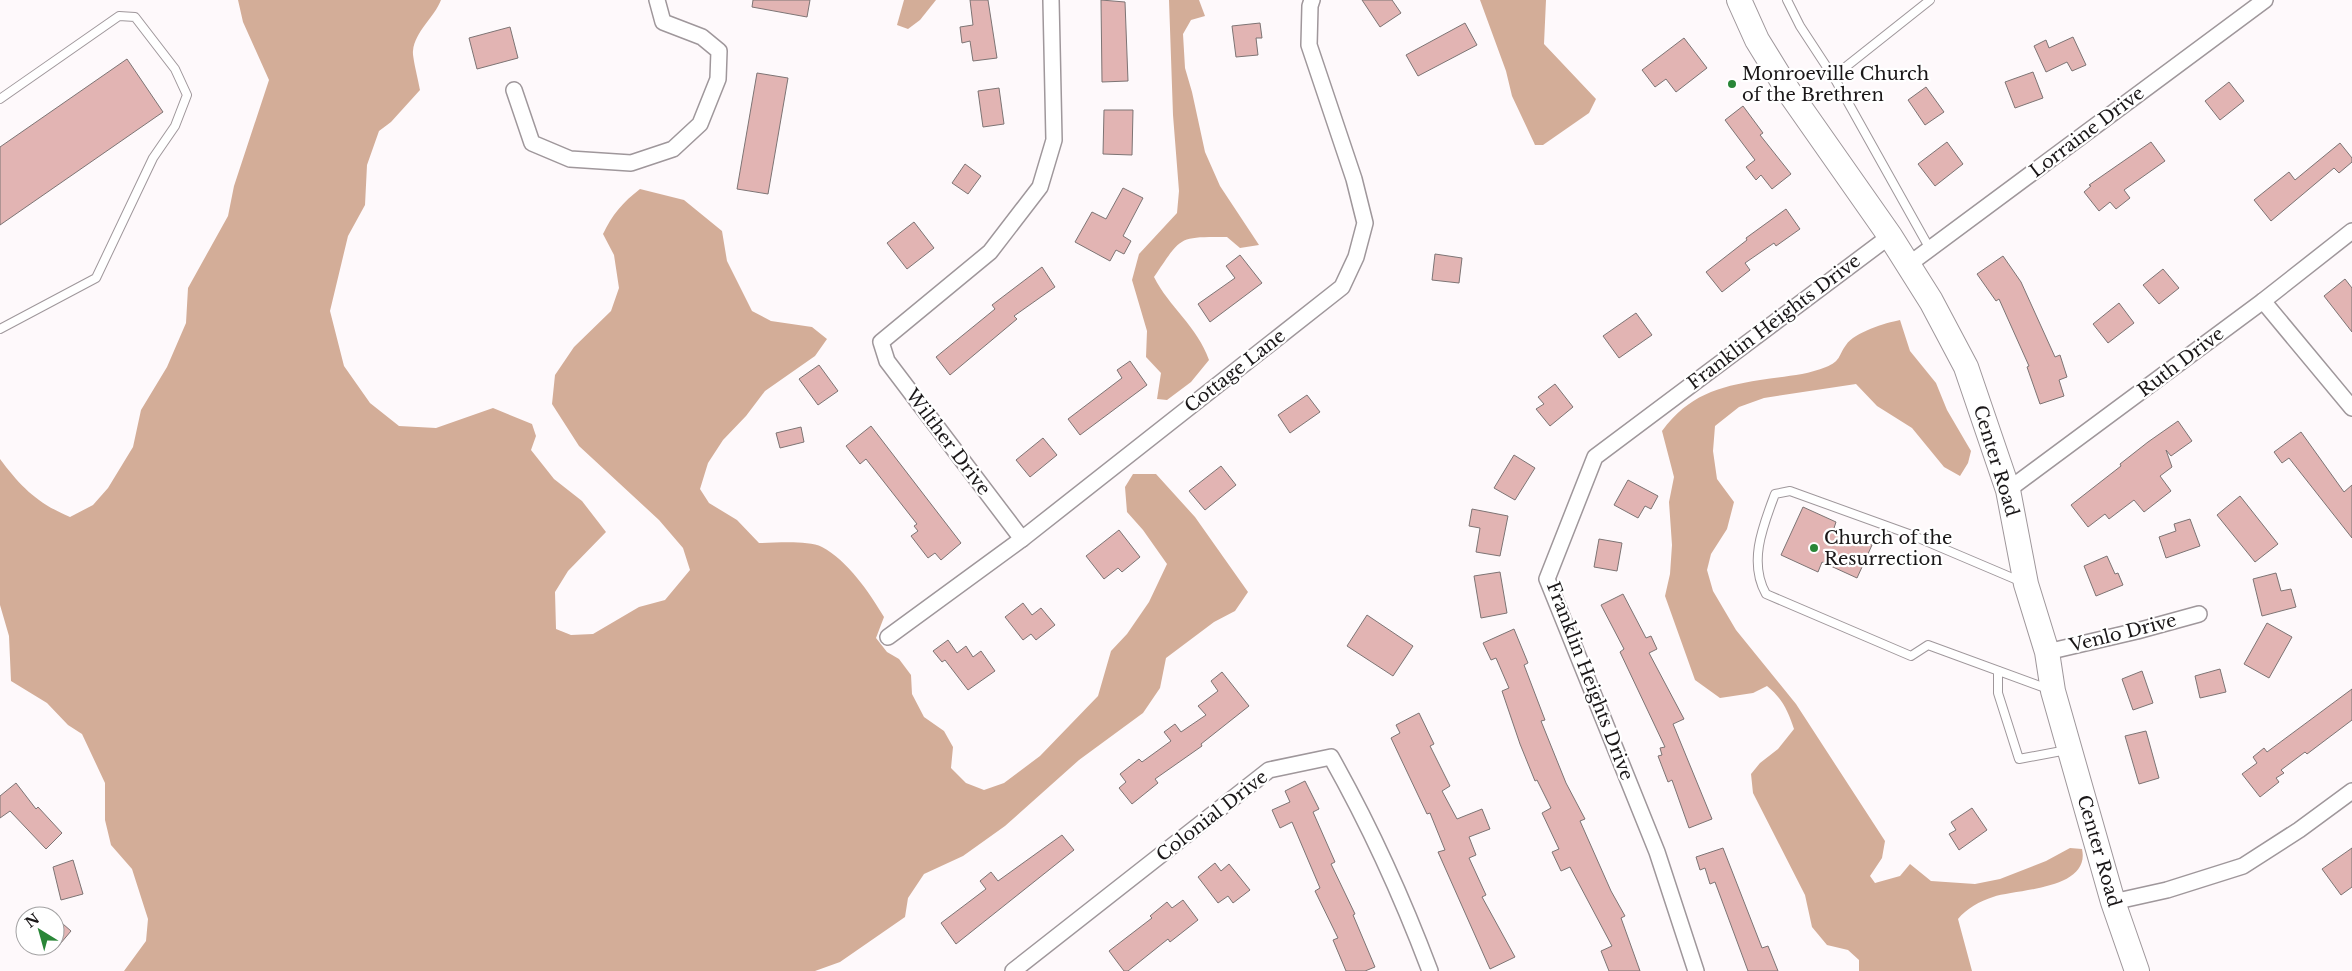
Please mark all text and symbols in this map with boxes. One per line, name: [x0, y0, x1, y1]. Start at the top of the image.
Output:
place label: Monroeville Church of the Brethren: [1742, 63, 1929, 106]
marker: Monroeville Church of the Brethren: [1726, 78, 1738, 90]
street label: Lorraine Drive: [2025, 82, 2149, 182]
street label: Franklin Heights Drive: [1683, 250, 1865, 394]
street label: Ruth Drive: [2134, 323, 2228, 401]
street label: Cottage Lane: [1180, 325, 1290, 417]
street label: Wilther Drive: [900, 384, 995, 499]
street label: Center Road: [1969, 403, 2023, 519]
place label: Church of the Resurrection: [1824, 527, 1952, 570]
marker: Church of the Resurrection: [1808, 542, 1820, 554]
street label: Franklin Heights Drive: [1542, 579, 1638, 783]
street label: Venlo Drive: [2066, 609, 2179, 657]
street label: Colonial Drive: [1152, 766, 1272, 866]
street label: Center Road: [2073, 792, 2125, 910]
north arrow: [15, 906, 65, 956]
text: N: [22, 909, 43, 932]

